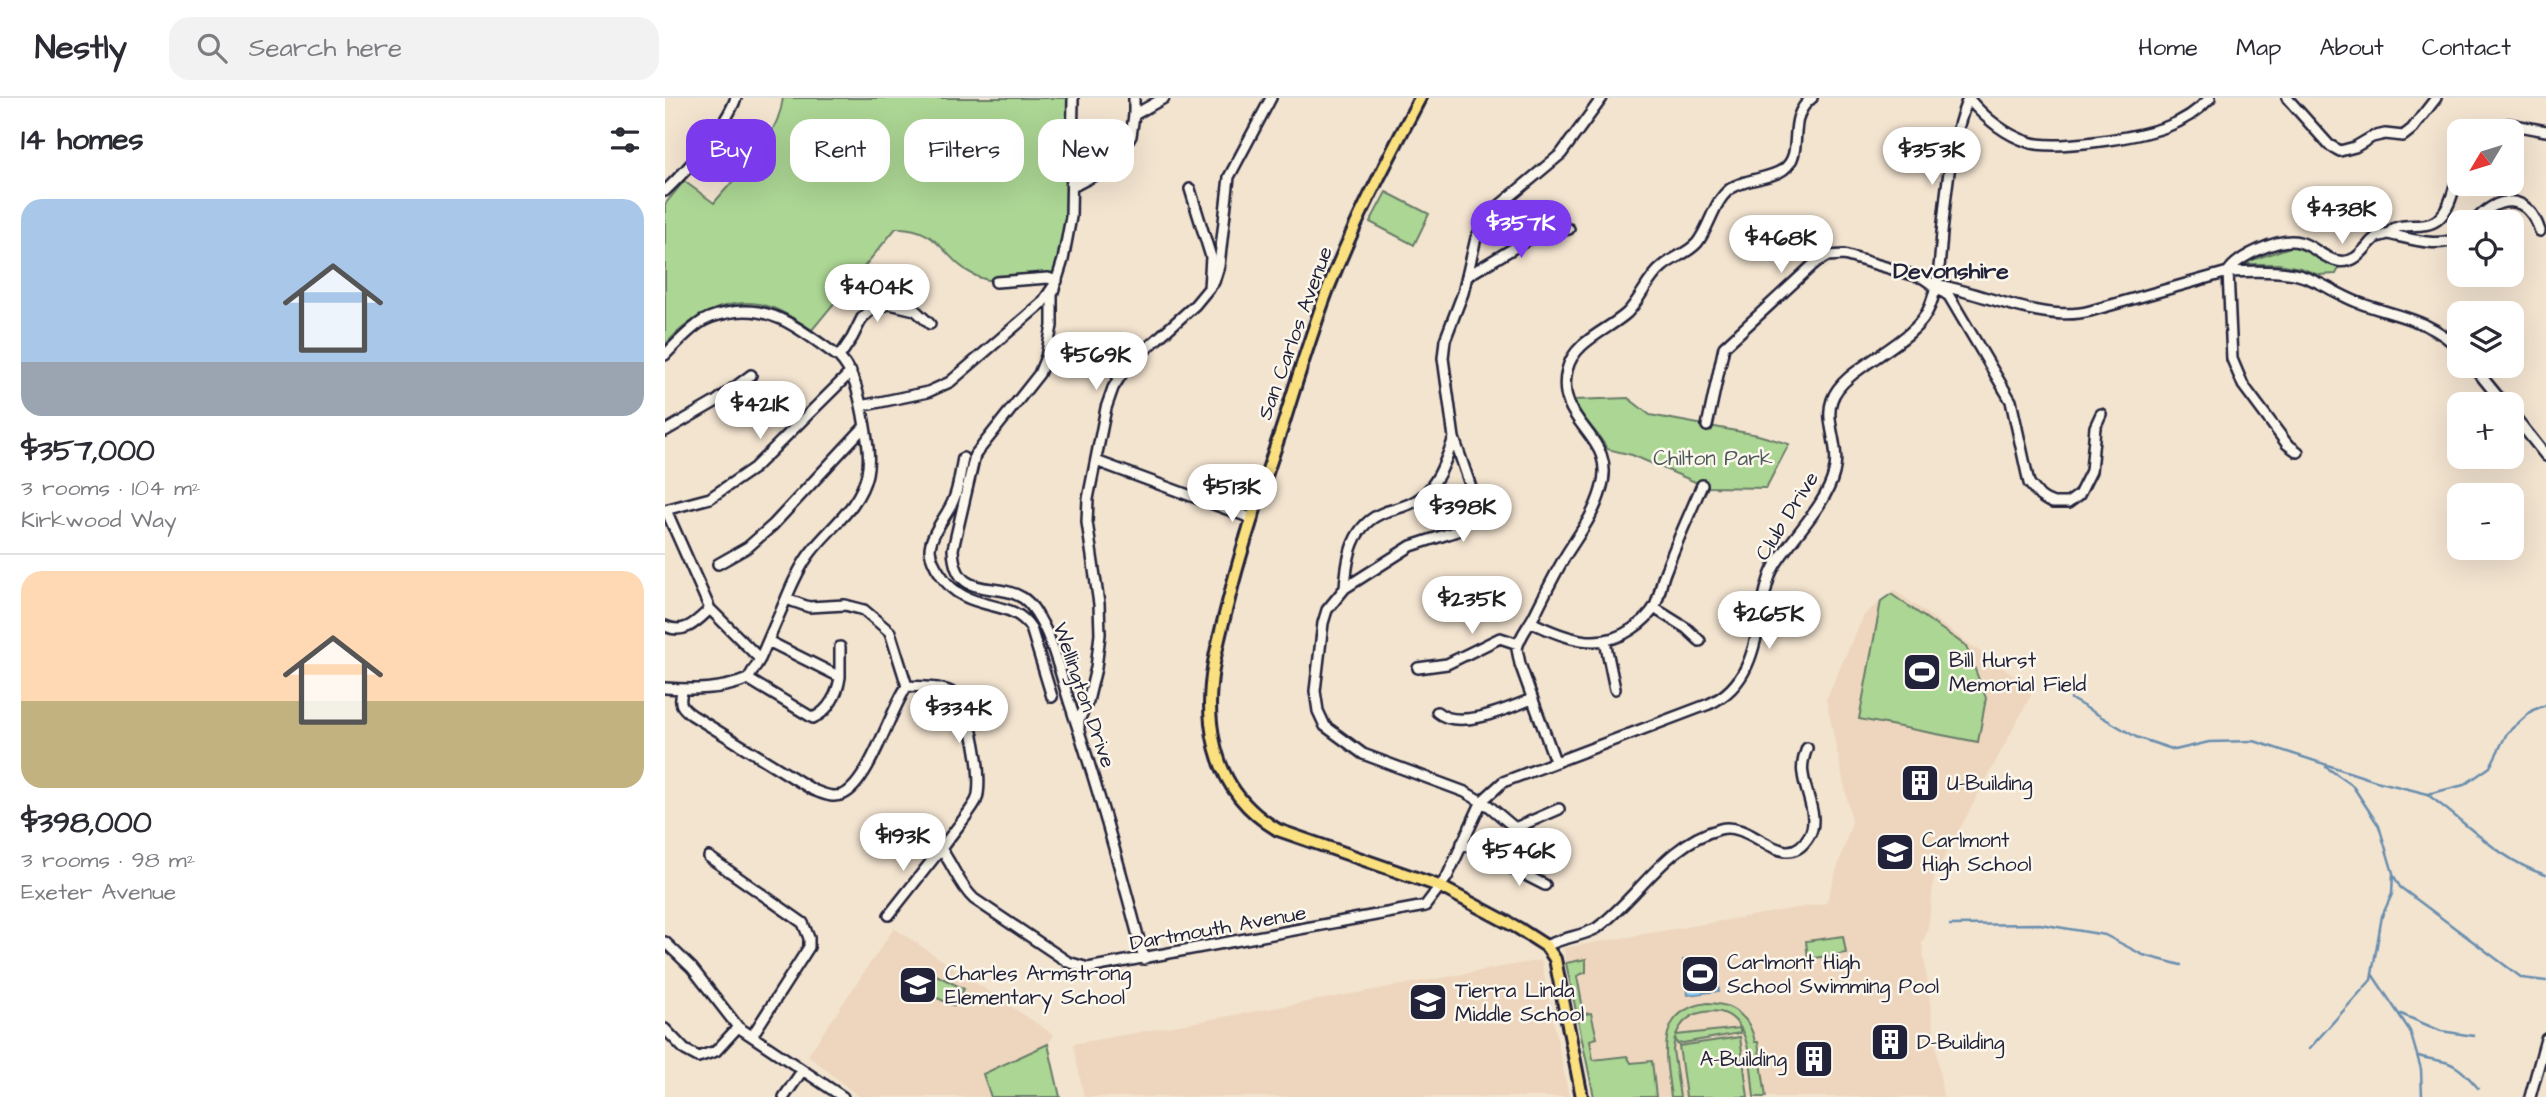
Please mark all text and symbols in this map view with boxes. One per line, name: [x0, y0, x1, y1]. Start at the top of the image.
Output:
search box: [169, 17, 659, 80]
text: Nestly: [35, 25, 127, 71]
icon: search: [193, 29, 231, 67]
text: Search here: [249, 30, 402, 66]
text: Home: [2138, 31, 2198, 65]
text: Map: [2236, 31, 2281, 65]
text: About: [2319, 31, 2384, 65]
text: Contact: [2422, 31, 2511, 65]
text: 14 homes: [21, 119, 144, 161]
chip: Buy: [686, 119, 776, 182]
chip: Rent: [790, 119, 890, 182]
chip: Filters: [904, 119, 1024, 182]
chip: New: [1038, 119, 1134, 182]
north arrow: [2447, 119, 2523, 196]
map controls: [2447, 119, 2524, 560]
icon: filters: [606, 121, 644, 159]
pin: $353K: [1883, 127, 1981, 187]
text: $353K: [1899, 134, 1965, 166]
pin: $438K: [2293, 186, 2391, 246]
text: $438K: [2308, 193, 2377, 225]
pin: $357K: [1472, 200, 1570, 260]
text: $357K: [1487, 207, 1555, 239]
button: locate: [2447, 210, 2524, 287]
pin: $468K: [1732, 216, 1830, 275]
text: $468K: [1745, 222, 1817, 254]
street label: San Carlos Avenue: [1250, 242, 1340, 424]
icon: home: [270, 245, 396, 371]
district label: Devonshire: [1893, 255, 2009, 287]
pin: $404K: [828, 264, 926, 324]
text: $404K: [841, 271, 913, 303]
button: layers: [2447, 301, 2524, 378]
pin: $569K: [1047, 332, 1145, 392]
text: $569K: [1061, 339, 1131, 371]
pin: $421K: [711, 382, 809, 441]
text: $421K: [731, 388, 789, 420]
button: +: [2447, 392, 2524, 469]
text: $357,000: [21, 430, 155, 472]
park label: Chilton Park: [1653, 444, 1773, 473]
pin: $513K: [1183, 464, 1281, 524]
street label: Club Drive: [1748, 466, 1826, 566]
text: $513K: [1203, 471, 1261, 503]
text: 3 rooms · 104 m²: [21, 472, 200, 504]
button: −: [2447, 483, 2524, 560]
pin: $398K: [1414, 484, 1512, 544]
text: $398K: [1430, 491, 1496, 523]
text: Kirkwood Way: [21, 504, 177, 536]
pin: $235K: [1423, 576, 1521, 636]
text: $235K: [1438, 583, 1506, 615]
pin: $265K: [1720, 592, 1818, 651]
text: $265K: [1734, 598, 1804, 630]
icon: home: [270, 617, 396, 743]
street label: Wellington Drive: [1044, 618, 1122, 772]
place label: Bill Hurst Memorial Field: [1949, 646, 2086, 699]
sports icon: Bill Hurst Memorial Field: [1901, 651, 1943, 693]
pin: $334K: [910, 686, 1008, 745]
text: $334K: [926, 692, 992, 724]
building icon: U-Building: [1899, 762, 1941, 804]
place label: U-Building: [1947, 769, 2033, 800]
text: $398,000: [21, 802, 152, 844]
pin: $193K: [854, 814, 952, 873]
text: $193K: [876, 820, 930, 852]
place label: Carlmont High School: [1922, 826, 2032, 881]
pin: $546K: [1470, 828, 1568, 888]
school or university icon: Carlmont High School: [1874, 831, 1916, 873]
text: $546K: [1482, 835, 1556, 867]
text: 3 rooms · 98 m²: [21, 844, 195, 876]
text: Exeter Avenue: [21, 876, 176, 908]
street label: Dartmouth Avenue: [1127, 898, 1309, 958]
place label: Carlmont High School Swimming Pool: [1727, 948, 1939, 1003]
sports icon: Carlmont High School Swimming Pool: [1679, 953, 1721, 995]
place label: Charles Armstrong Elementary School: [945, 959, 1131, 1014]
school or university icon: Charles Armstrong Elementary School: [897, 964, 939, 1006]
place label: Tierra Linda Middle School: [1455, 976, 1584, 1029]
school or university icon: Tierra Linda Middle School: [1407, 981, 1449, 1023]
building icon: D-Building: [1869, 1021, 1911, 1063]
place label: D-Building: [1917, 1028, 2005, 1059]
building icon: A-Building: [1793, 1038, 1835, 1080]
place label: A-Building: [1700, 1045, 1787, 1076]

